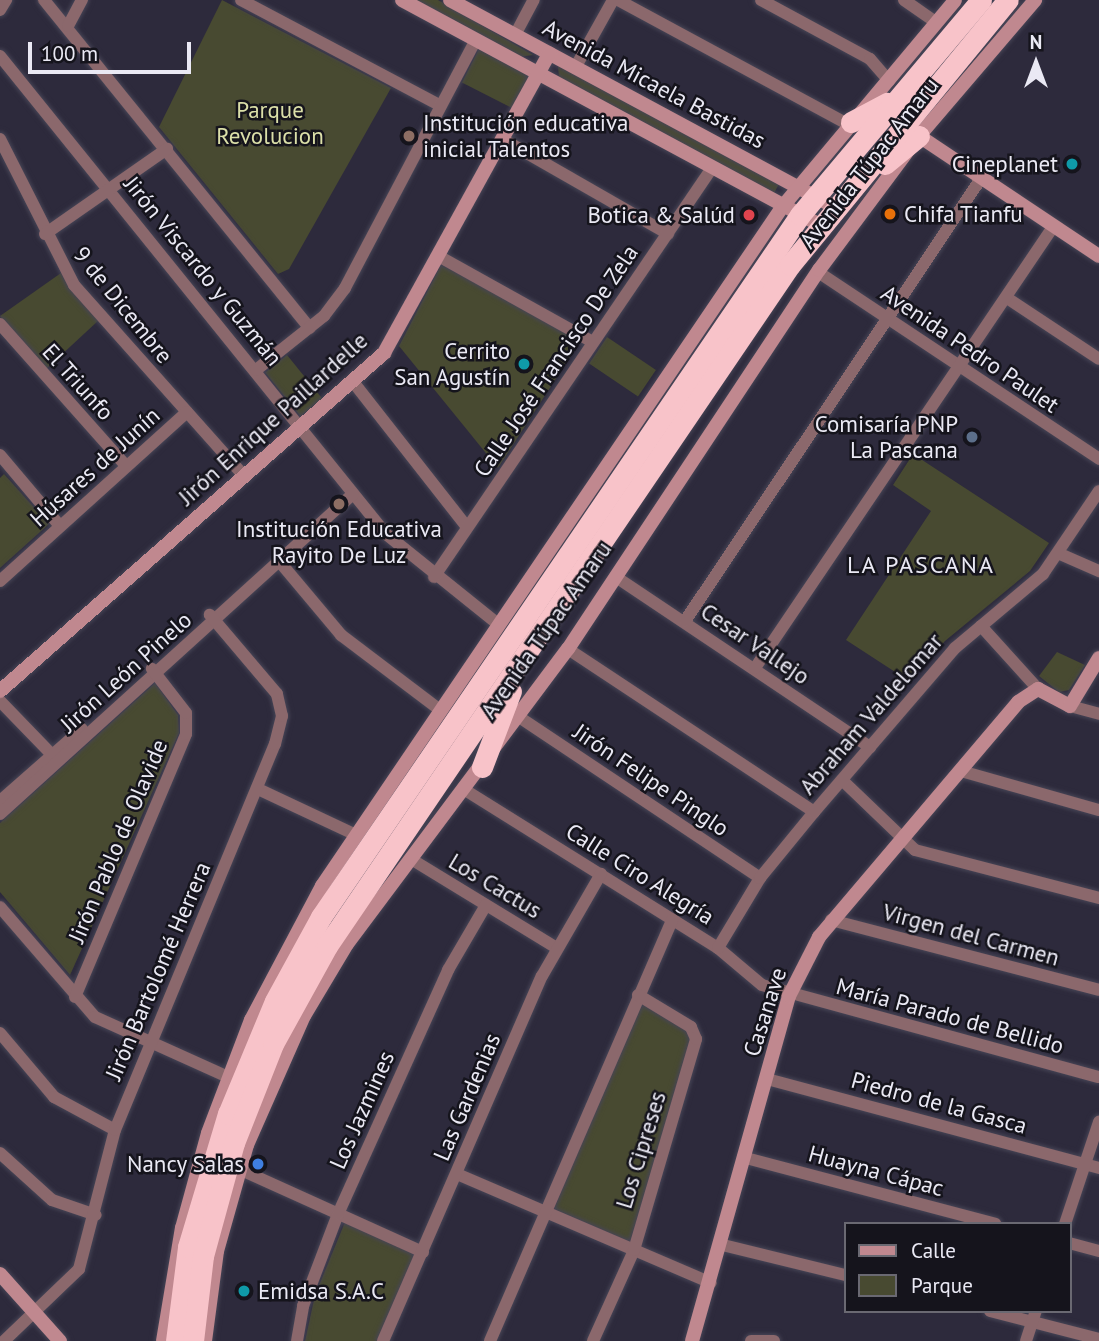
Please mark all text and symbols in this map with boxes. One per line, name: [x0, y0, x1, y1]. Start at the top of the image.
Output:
street label: Avenida Micaela Bastidas: [538, 14, 770, 154]
scale bar: [32, 28, 194, 72]
north arrow: [1001, 28, 1071, 98]
text: N: [1030, 30, 1042, 54]
text: 100 m: [41, 40, 98, 67]
street label: Avenida Túpac Amaru: [793, 71, 945, 255]
park label: Parque Revolucion: [216, 96, 324, 150]
place label: Institución educativa inicial Talentos: [423, 109, 628, 163]
marker: Institución educativa inicial Talentos: [401, 128, 417, 144]
place label: Cineplanet: [952, 150, 1058, 178]
marker: Cineplanet: [1064, 156, 1080, 172]
street label: Jirón Viscardo y Guzmán: [118, 170, 288, 372]
place label: Chifa Tianfu: [904, 200, 1023, 228]
place label: Botica & Salúd: [587, 201, 735, 229]
marker: Chifa Tianfu: [882, 206, 898, 222]
marker: Botica & Salúd: [741, 207, 757, 223]
street label: Calle José Francisco De Zela: [468, 240, 644, 482]
street label: 9 de Dicembre: [68, 241, 178, 369]
street label: Avenida Pedro Paulet: [876, 279, 1064, 419]
street label: Jirón Enrique Paillardelle: [173, 327, 373, 511]
place label: Cerrito San Agustín: [394, 337, 510, 391]
street label: El Triunfo: [36, 338, 120, 426]
marker: Cerrito San Agustín: [516, 356, 532, 372]
street label: Húsares de Junín: [24, 402, 166, 532]
place label: Comisaría PNP La Pascana: [815, 410, 958, 464]
marker: Comisaría PNP La Pascana: [964, 429, 980, 445]
marker: Institución Educativa Rayito De Luz: [331, 496, 347, 512]
place label: Institución Educativa Rayito De Luz: [236, 515, 442, 569]
street label: Avenida Túpac Amaru: [474, 536, 618, 724]
district label: LA PASCANA: [848, 551, 994, 579]
street label: Cesar Vallejo: [695, 597, 815, 691]
street label: Jirón León Pinelo: [55, 606, 197, 738]
street label: Abraham Valdelomar: [793, 628, 949, 800]
street label: Jirón Felipe Pinglo: [568, 718, 734, 842]
street label: Jirón Pablo de Olavide: [63, 735, 173, 947]
street label: Calle Ciro Alegría: [560, 817, 720, 931]
street label: Los Cactus: [444, 848, 546, 924]
street label: Jirón Bartolomé Herrera: [100, 858, 216, 1084]
street label: Virgen del Carmen: [880, 898, 1062, 972]
street label: Casanave: [738, 964, 792, 1060]
street label: María Parado de Bellido: [833, 972, 1067, 1060]
street label: Las Gardenias: [428, 1029, 506, 1165]
street label: Los Jazmines: [324, 1047, 400, 1173]
street label: Piedro de la Gasca: [848, 1066, 1030, 1140]
street label: Los Cipreses: [610, 1088, 672, 1212]
street label: Huayna Cápac: [805, 1140, 947, 1202]
place label: Nancy Salas: [126, 1150, 244, 1178]
marker: Nancy Salas: [250, 1156, 266, 1172]
legend: [844, 1222, 1071, 1313]
text: Calle: [911, 1237, 956, 1264]
text: Parque: [911, 1272, 973, 1299]
place label: Emidsa S.A.C: [258, 1277, 384, 1305]
marker: Emidsa S.A.C: [236, 1283, 252, 1299]

